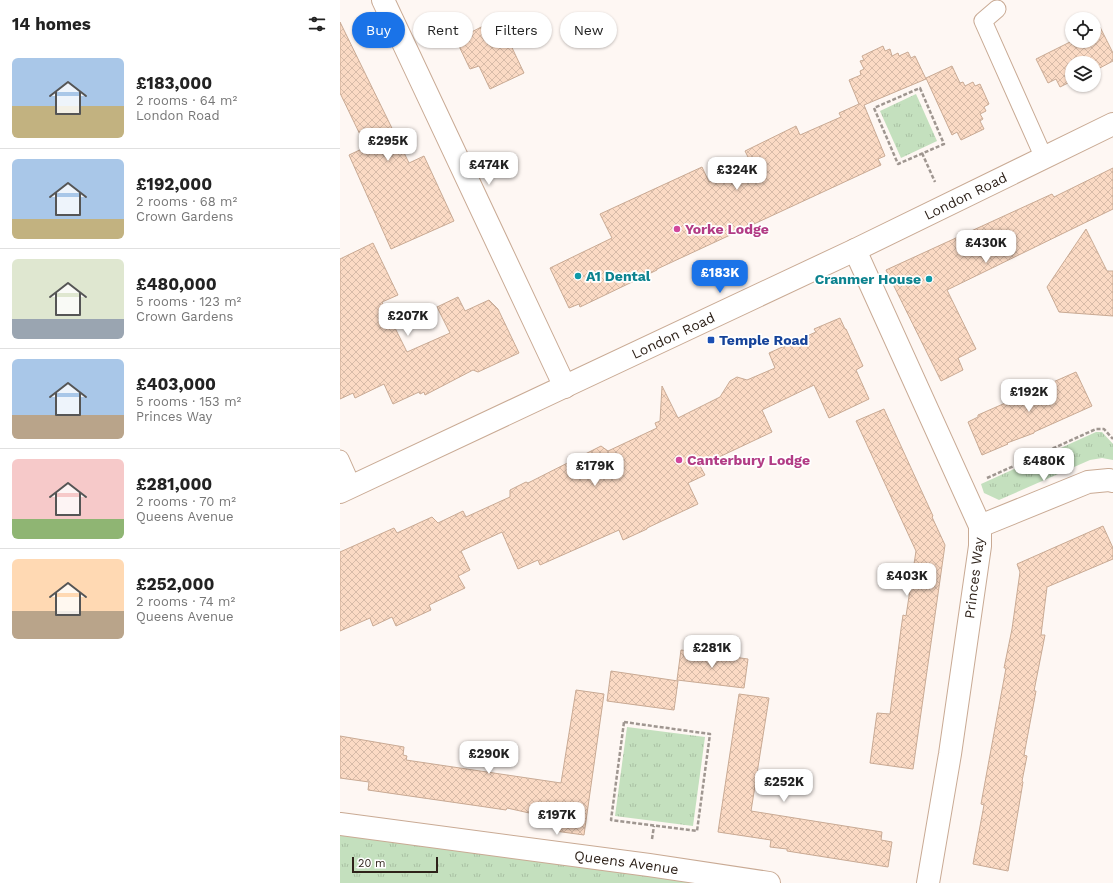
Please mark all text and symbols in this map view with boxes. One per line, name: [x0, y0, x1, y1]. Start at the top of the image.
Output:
chip: Buy: [352, 12, 405, 48]
chip: Rent: [413, 12, 473, 48]
chip: Filters: [481, 12, 552, 48]
chip: New: [560, 12, 617, 48]
map controls: [1065, 12, 1101, 92]
button: locate: [1065, 12, 1101, 48]
icon: filters: [306, 13, 328, 35]
text: 14 homes: [12, 14, 91, 34]
button: layers: [1065, 56, 1101, 92]
text: £183,000: [136, 73, 212, 93]
icon: home: [44, 74, 92, 122]
text: 2 rooms · 64 m²: [136, 93, 237, 108]
text: London Road: [136, 108, 220, 123]
pin: £295K: [360, 128, 416, 162]
text: £295K: [368, 133, 408, 148]
pin: £474K: [461, 152, 517, 186]
text: £474K: [469, 157, 509, 172]
pin: £324K: [709, 157, 765, 191]
text: £324K: [717, 162, 757, 177]
street label: London Road: [922, 169, 1009, 223]
text: £192,000: [136, 174, 212, 194]
icon: home: [44, 175, 92, 223]
text: 2 rooms · 68 m²: [136, 194, 237, 209]
text: Crown Gardens: [136, 209, 233, 224]
place label: Yorke Lodge: [685, 221, 769, 237]
marker: Yorke Lodge: [672, 224, 682, 234]
pin: £430K: [958, 230, 1014, 264]
text: £430K: [965, 235, 1007, 250]
pin: £183K: [692, 260, 748, 294]
text: £183K: [701, 265, 739, 280]
place label: A1 Dental: [586, 268, 651, 284]
marker: A1 Dental: [573, 271, 583, 281]
place label: Cranmer House: [815, 271, 921, 287]
text: £480,000: [136, 274, 217, 294]
marker: Cranmer House: [924, 274, 934, 284]
icon: home: [44, 275, 92, 323]
text: 5 rooms · 123 m²: [136, 294, 241, 309]
pin: £207K: [380, 303, 436, 337]
text: £207K: [388, 308, 428, 323]
text: Crown Gardens: [136, 309, 233, 324]
street label: London Road: [629, 309, 717, 362]
place label: Temple Road: [719, 332, 808, 348]
marker: Temple Road: [706, 335, 716, 345]
text: £403,000: [136, 374, 216, 394]
icon: home: [44, 375, 92, 423]
pin: £192K: [1001, 379, 1057, 413]
text: £192K: [1010, 384, 1048, 399]
text: 5 rooms · 153 m²: [136, 394, 241, 409]
text: Princes Way: [136, 409, 212, 424]
pin: £480K: [1016, 448, 1072, 482]
place label: Canterbury Lodge: [687, 452, 810, 468]
pin: £179K: [567, 453, 623, 487]
text: £480K: [1023, 453, 1065, 468]
marker: Canterbury Lodge: [674, 455, 684, 465]
text: £179K: [576, 458, 614, 473]
text: £281,000: [136, 474, 212, 494]
icon: home: [44, 475, 92, 523]
text: 2 rooms · 70 m²: [136, 494, 236, 509]
text: Queens Avenue: [136, 509, 234, 524]
street label: Princes Way: [961, 536, 987, 620]
pin: £403K: [879, 563, 935, 597]
text: £403K: [886, 568, 928, 583]
text: £252,000: [136, 574, 214, 594]
icon: home: [44, 575, 92, 623]
text: 2 rooms · 74 m²: [136, 594, 235, 609]
text: Queens Avenue: [136, 609, 234, 624]
pin: £281K: [684, 635, 740, 669]
text: £281K: [693, 640, 731, 655]
pin: £290K: [461, 741, 517, 775]
text: £290K: [468, 746, 510, 761]
pin: £252K: [756, 769, 812, 803]
text: £252K: [764, 774, 804, 789]
pin: £197K: [529, 802, 585, 836]
text: £197K: [538, 807, 576, 822]
street label: Queens Avenue: [573, 847, 680, 877]
scale bar: [352, 855, 438, 874]
text: 20 m: [358, 857, 386, 870]

